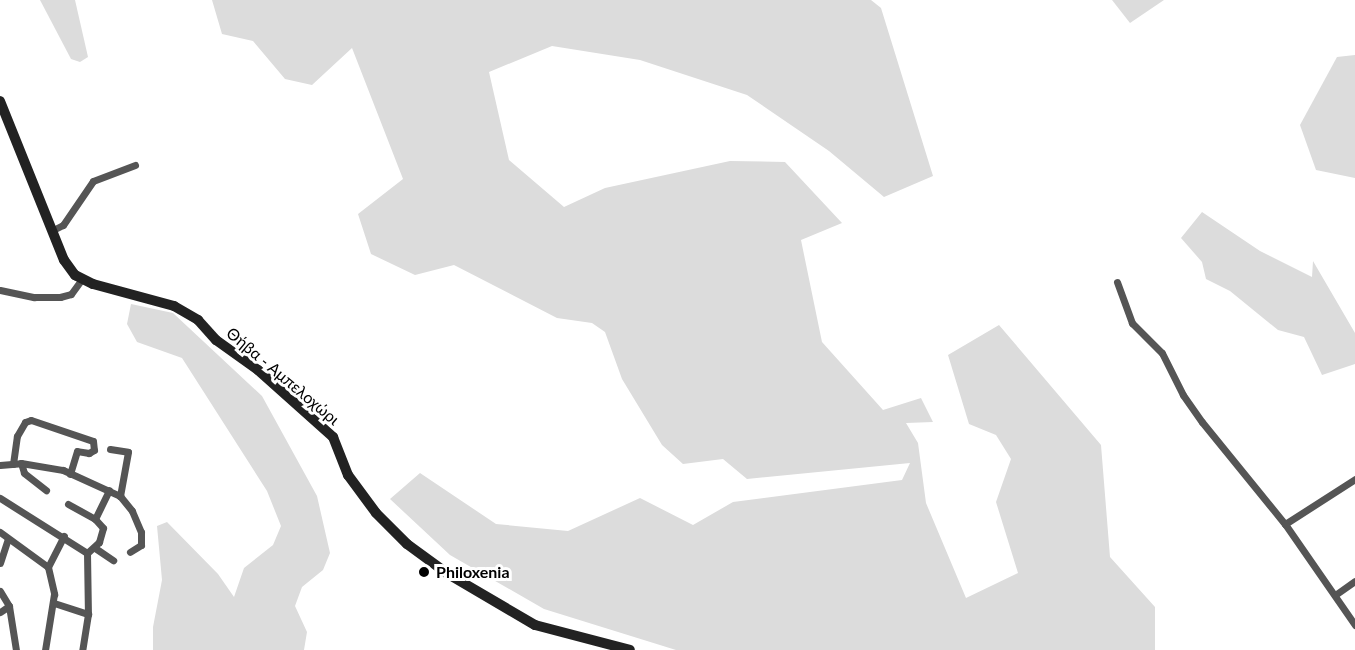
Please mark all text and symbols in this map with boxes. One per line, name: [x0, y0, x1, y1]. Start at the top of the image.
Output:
street label: Θήβα - Αμπελοχώρι: [222, 323, 344, 429]
place label: Philoxenia: [436, 562, 510, 582]
marker: Philoxenia: [417, 565, 431, 579]

